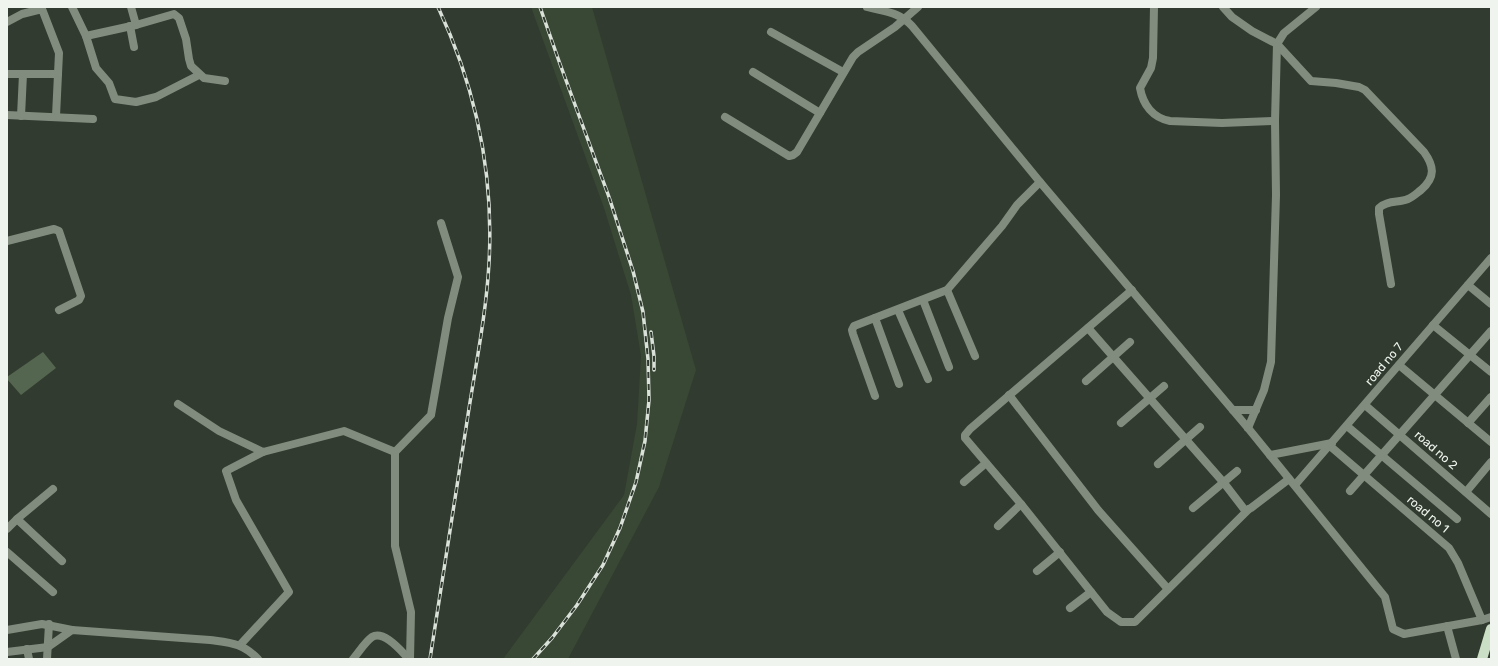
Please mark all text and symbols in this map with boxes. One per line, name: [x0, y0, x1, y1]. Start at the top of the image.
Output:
street label: road no 7: [1362, 340, 1406, 388]
street label: road no 2: [1412, 428, 1460, 472]
street label: road no 1: [1404, 492, 1452, 536]

